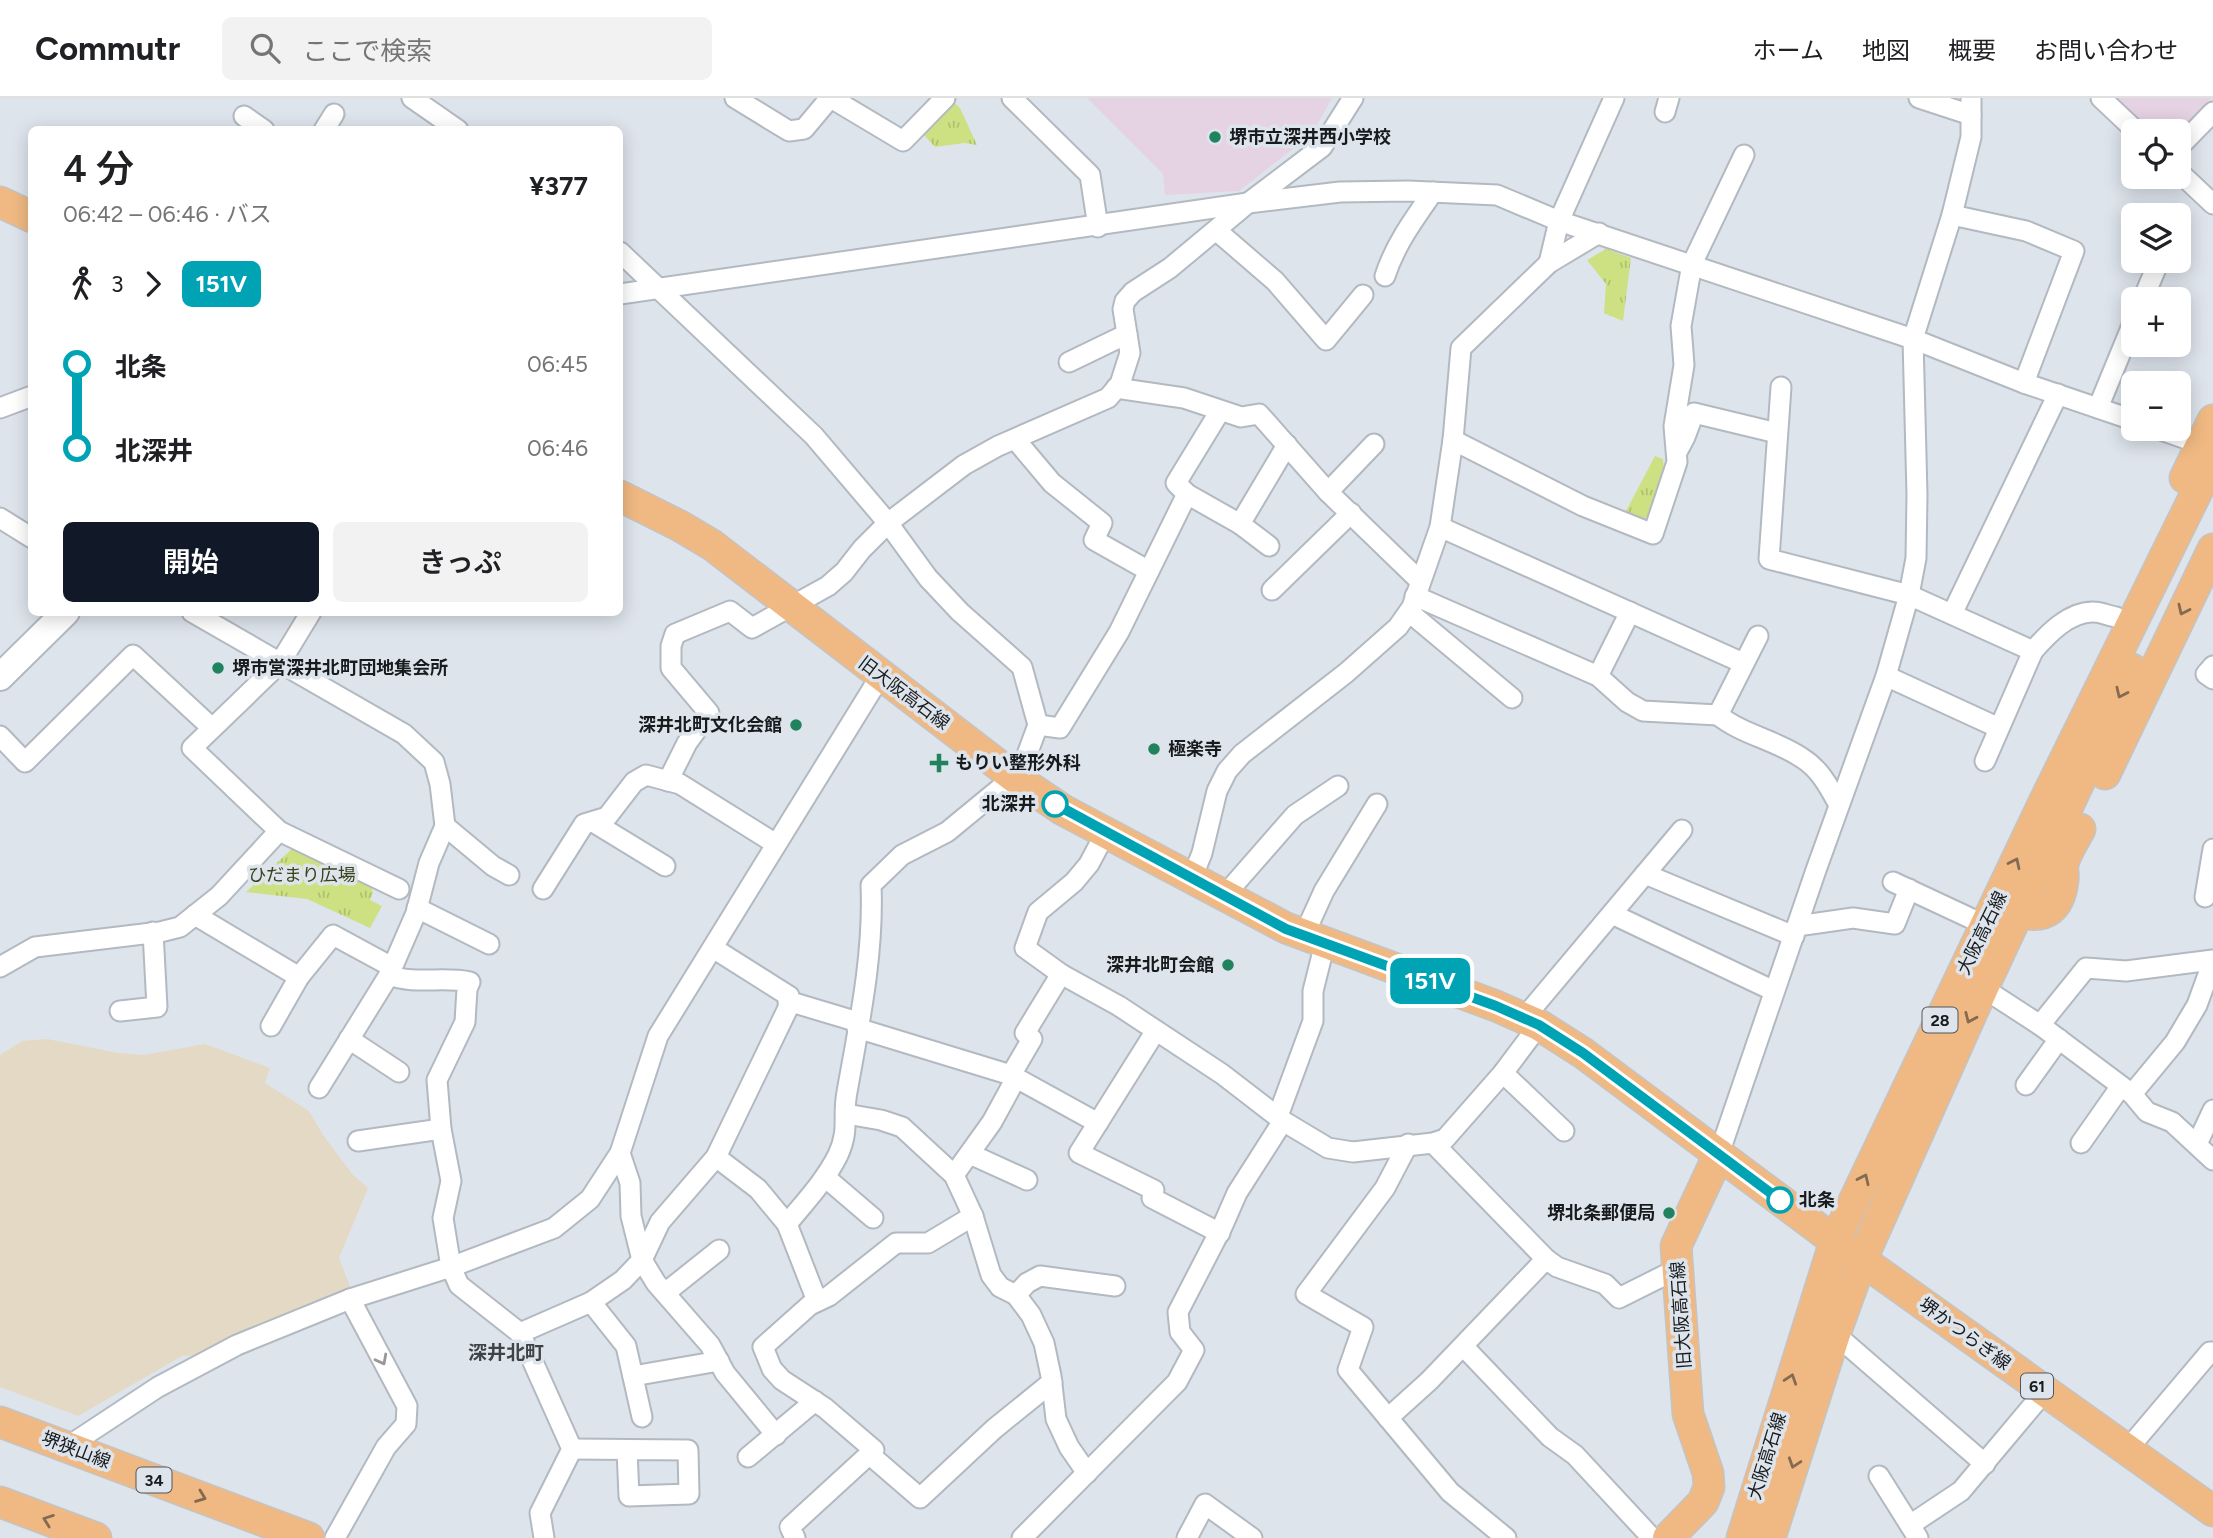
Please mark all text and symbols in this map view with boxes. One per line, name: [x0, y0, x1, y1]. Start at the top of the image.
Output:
search box: [222, 17, 712, 80]
text: Commutr: [35, 29, 180, 68]
icon: search: [246, 29, 284, 67]
text: ここで検索: [302, 35, 432, 67]
text: ホーム: [1753, 36, 1824, 65]
text: 地図: [1862, 36, 1910, 65]
text: 概要: [1948, 36, 1996, 65]
text: お問い合わせ: [2034, 36, 2178, 65]
map controls: [2121, 119, 2191, 441]
button: locate: [2121, 119, 2191, 189]
place label: 堺市立深井西小学校: [1229, 126, 1391, 148]
marker: 堺市立深井西小学校: [1207, 129, 1223, 145]
text: 4 分: [63, 146, 134, 192]
text: ¥377: [529, 170, 588, 202]
text: 06:42 – 06:46 · バス: [63, 200, 272, 228]
button: layers: [2121, 203, 2191, 273]
icon: walk: [63, 265, 101, 303]
icon: forward: [134, 265, 172, 303]
text: 151V: [196, 269, 247, 298]
text: 3: [111, 270, 124, 298]
button: +: [2121, 287, 2191, 357]
text: 06:45: [527, 350, 588, 378]
text: 北条: [115, 351, 167, 383]
button: −: [2121, 371, 2191, 441]
text: 06:46: [527, 434, 588, 462]
text: 北深井: [115, 435, 193, 467]
button: 開始: [63, 522, 319, 602]
button: きっぷ: [333, 522, 588, 602]
one-way arrow: [2178, 603, 2192, 615]
street label: 旧大阪高石線: [854, 652, 954, 734]
place label: 堺市営深井北町団地集会所: [232, 657, 448, 679]
marker: 堺市営深井北町団地集会所: [210, 660, 226, 676]
one-way arrow: [2115, 686, 2129, 698]
place label: 深井北町文化会館: [638, 714, 782, 736]
marker: 深井北町文化会館: [788, 717, 804, 733]
place label: 極楽寺: [1168, 738, 1222, 760]
marker: 極楽寺: [1146, 741, 1162, 757]
place label: もりい整形外科: [955, 752, 1081, 774]
marker: もりい整形外科: [929, 753, 949, 773]
marker: 北深井: [1042, 791, 1068, 817]
place label: 北深井: [982, 793, 1036, 815]
one-way arrow: [2006, 858, 2020, 870]
park label: ひだまり広場: [248, 864, 356, 886]
street label: 大阪高石線: [1952, 888, 2012, 978]
place label: 深井北町会館: [1106, 954, 1214, 976]
marker: 深井北町会館: [1220, 957, 1236, 973]
line badge: 151V: [1381, 958, 1479, 1004]
text: 151V: [1404, 966, 1456, 995]
road number: 28: [1923, 1008, 1958, 1032]
one-way arrow: [1964, 1011, 1978, 1023]
one-way arrow: [1856, 1174, 1870, 1186]
marker: 北条: [1767, 1187, 1793, 1213]
place label: 北条: [1799, 1189, 1835, 1211]
place label: 堺北条郵便局: [1547, 1202, 1655, 1224]
marker: 堺北条郵便局: [1661, 1205, 1677, 1221]
street label: 旧大阪高石線: [1666, 1260, 1696, 1370]
street label: 堺かつらぎ線: [1915, 1293, 2015, 1375]
district label: 深井北町: [468, 1341, 544, 1364]
one-way arrow: [374, 1352, 387, 1365]
one-way arrow: [1782, 1373, 1797, 1385]
road number: 61: [2021, 1374, 2053, 1398]
street label: 大阪高石線: [1743, 1410, 1791, 1502]
street label: 堺狭山線: [38, 1427, 114, 1473]
one-way arrow: [1788, 1457, 1802, 1469]
road number: 34: [136, 1468, 172, 1492]
one-way arrow: [195, 1489, 207, 1503]
one-way arrow: [43, 1514, 55, 1528]

